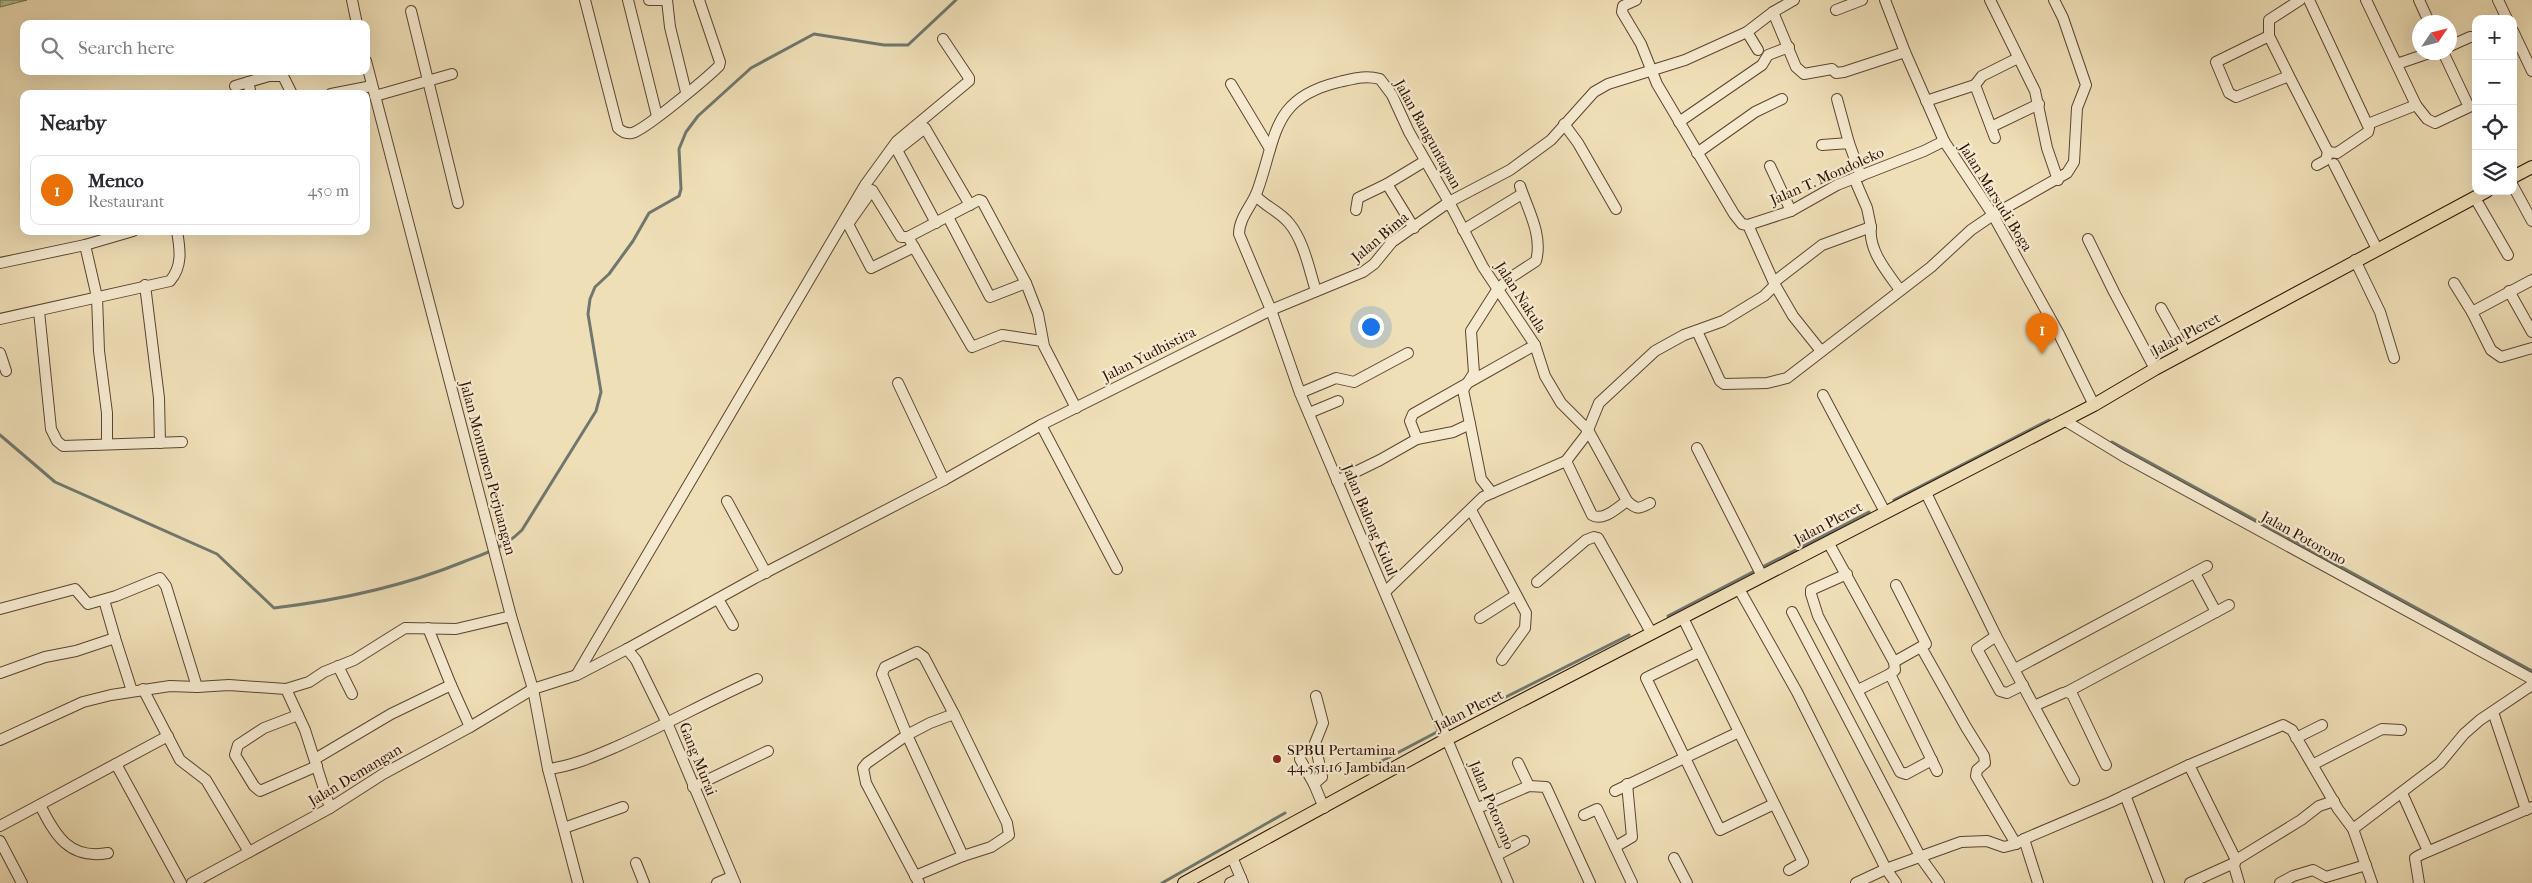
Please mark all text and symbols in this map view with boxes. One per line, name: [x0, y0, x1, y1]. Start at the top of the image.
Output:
north arrow: [2412, 15, 2457, 60]
map controls: [2472, 15, 2517, 195]
button: +: [2472, 15, 2517, 60]
search box: [20, 20, 370, 75]
icon: search: [38, 34, 66, 62]
text: Search here: [78, 37, 174, 59]
button: −: [2472, 60, 2517, 105]
street label: Jalan Banguntapan: [1390, 75, 1466, 192]
button: locate: [2472, 105, 2517, 150]
text: Nearby: [40, 111, 106, 135]
street label: Jalan Marsudi Boga: [1955, 139, 2037, 255]
street label: Jalan T. Mondoleko: [1766, 143, 1887, 210]
button: layers: [2472, 150, 2517, 195]
text: Menco: [88, 170, 144, 192]
text: 1: [54, 181, 60, 200]
text: 450 m: [308, 181, 349, 200]
text: Restaurant: [88, 192, 164, 211]
street label: Jalan Bima: [1347, 207, 1413, 267]
street label: Jalan Nakula: [1491, 257, 1551, 337]
street label: Jalan Pleret: [2148, 308, 2224, 360]
pin: 1: [2026, 313, 2058, 354]
your location: [1358, 314, 1384, 340]
street label: Jalan Yudhistira: [1098, 322, 1200, 386]
street label: Jalan Monumen Perjuangan: [456, 378, 520, 557]
street label: Jalan Balong Kidul: [1338, 461, 1402, 578]
street label: Jalan Pleret: [1790, 497, 1866, 549]
street label: Jalan Potorono: [2257, 507, 2350, 569]
street label: Jalan Pleret: [1431, 685, 1507, 735]
street label: Gang Murai: [675, 720, 721, 799]
street label: Jalan Demangan: [304, 740, 405, 811]
place label: SPBU Pertamina 44.551.16 Jambidan: [1287, 741, 1406, 776]
marker: SPBU Pertamina 44.551.16 Jambidan: [1271, 753, 1283, 765]
street label: Jalan Potorono: [1465, 757, 1519, 852]

